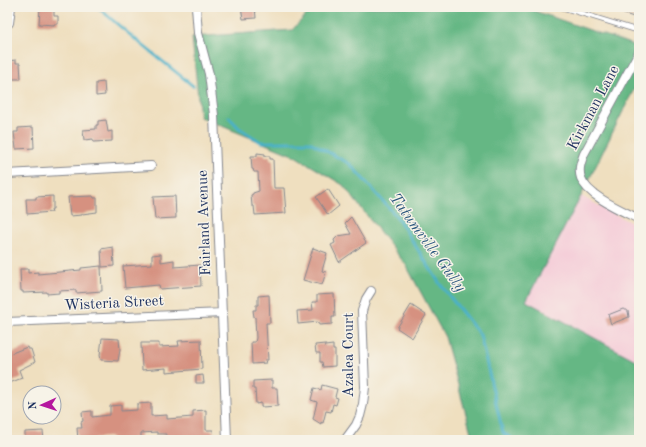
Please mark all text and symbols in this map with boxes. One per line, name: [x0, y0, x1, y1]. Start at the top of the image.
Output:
street label: Kirkman Lane: [565, 63, 623, 153]
street label: Fairland Avenue: [196, 170, 214, 276]
water label: Tatumville Gully: [386, 191, 468, 296]
street label: Wisteria Street: [64, 294, 164, 314]
street label: Azalea Court: [342, 313, 357, 397]
north arrow: [22, 385, 62, 425]
text: N: [28, 400, 39, 410]

